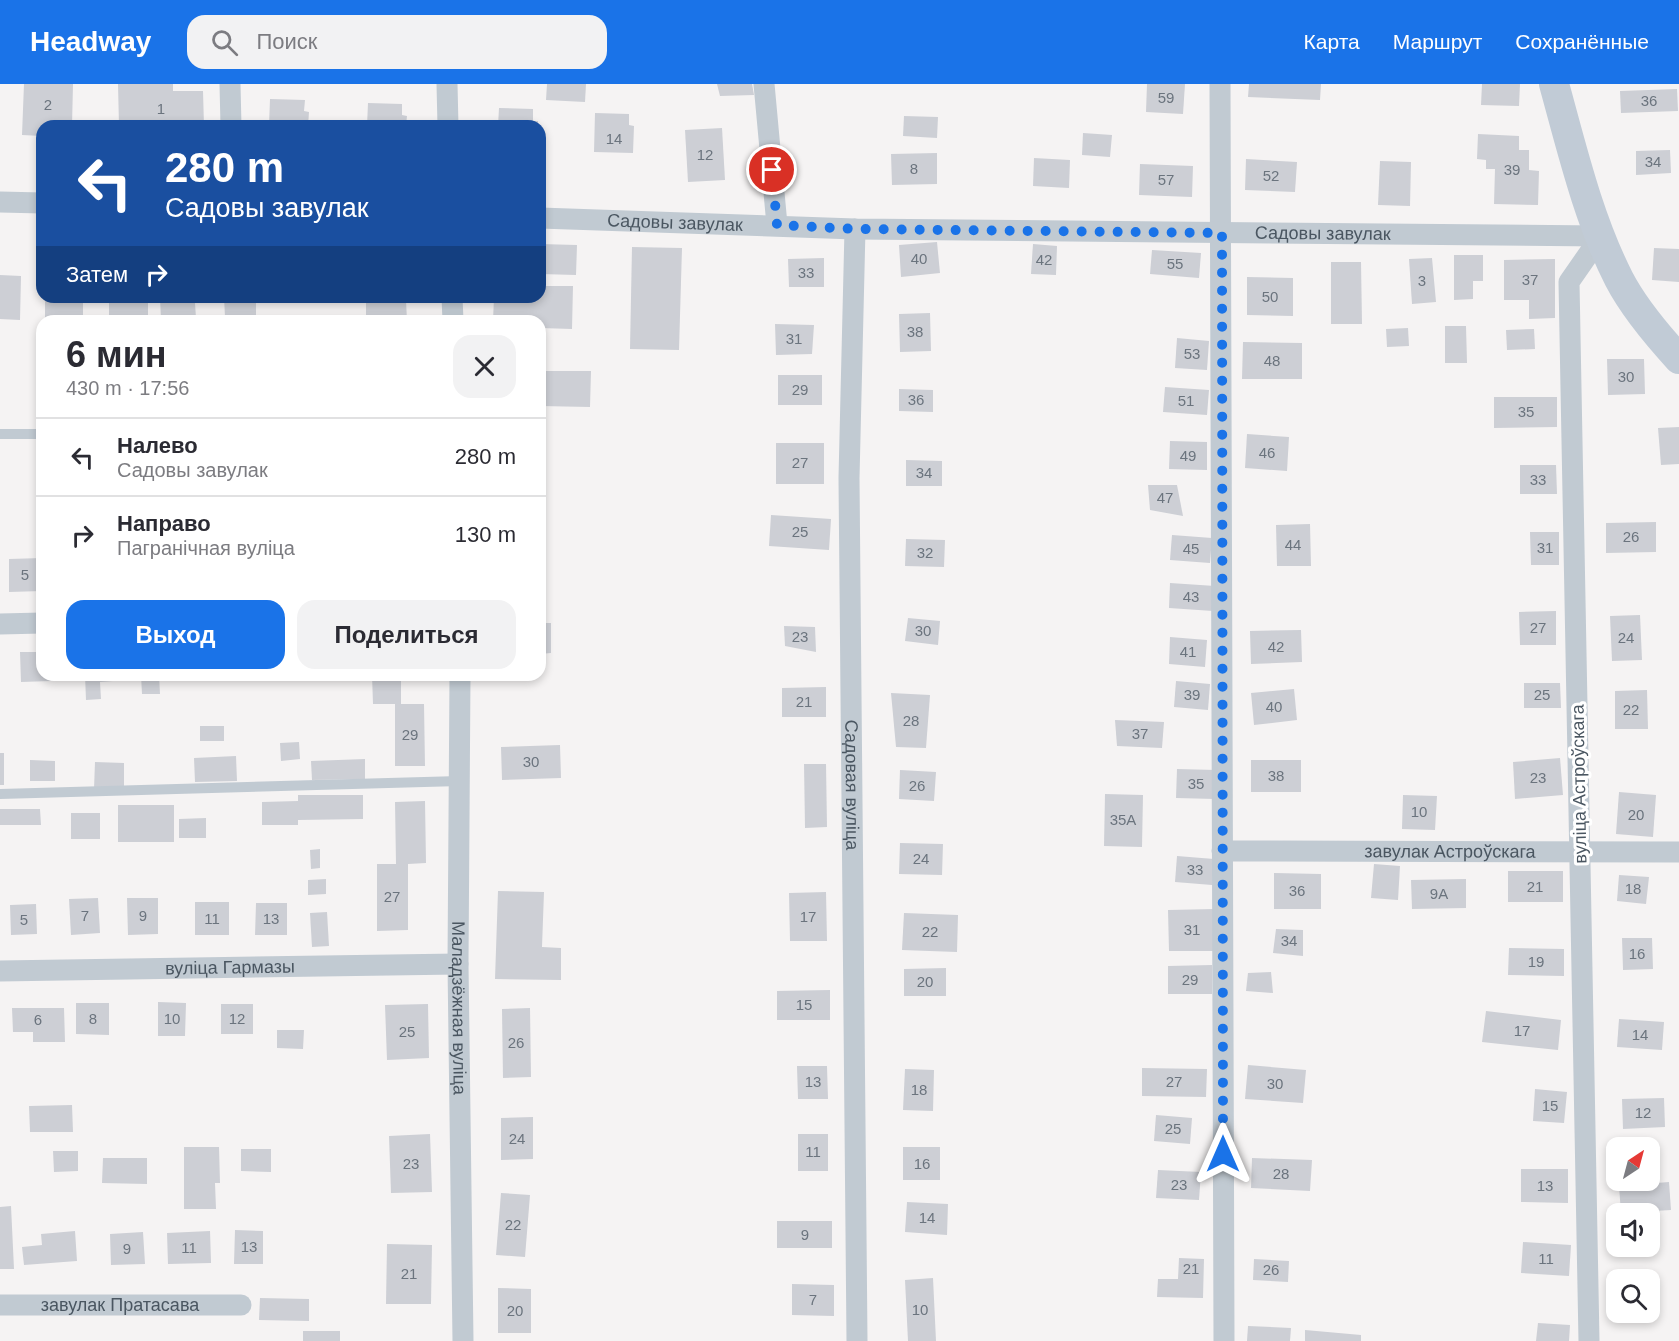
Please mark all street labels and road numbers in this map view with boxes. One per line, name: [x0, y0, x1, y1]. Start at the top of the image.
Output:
street label: Садовы завулак: [607, 210, 743, 235]
street label: Садовы завулак: [1255, 223, 1391, 244]
street label: вуліца Астроўскага: [1568, 703, 1590, 864]
street label: Садовая вуліца: [841, 720, 862, 851]
street label: завулак Астроўскага: [1364, 841, 1537, 862]
street label: Маладзёжная вуліца: [448, 921, 470, 1096]
street label: вуліца Гармазы: [165, 956, 295, 978]
street label: завулак Пратасава: [41, 1295, 200, 1315]

